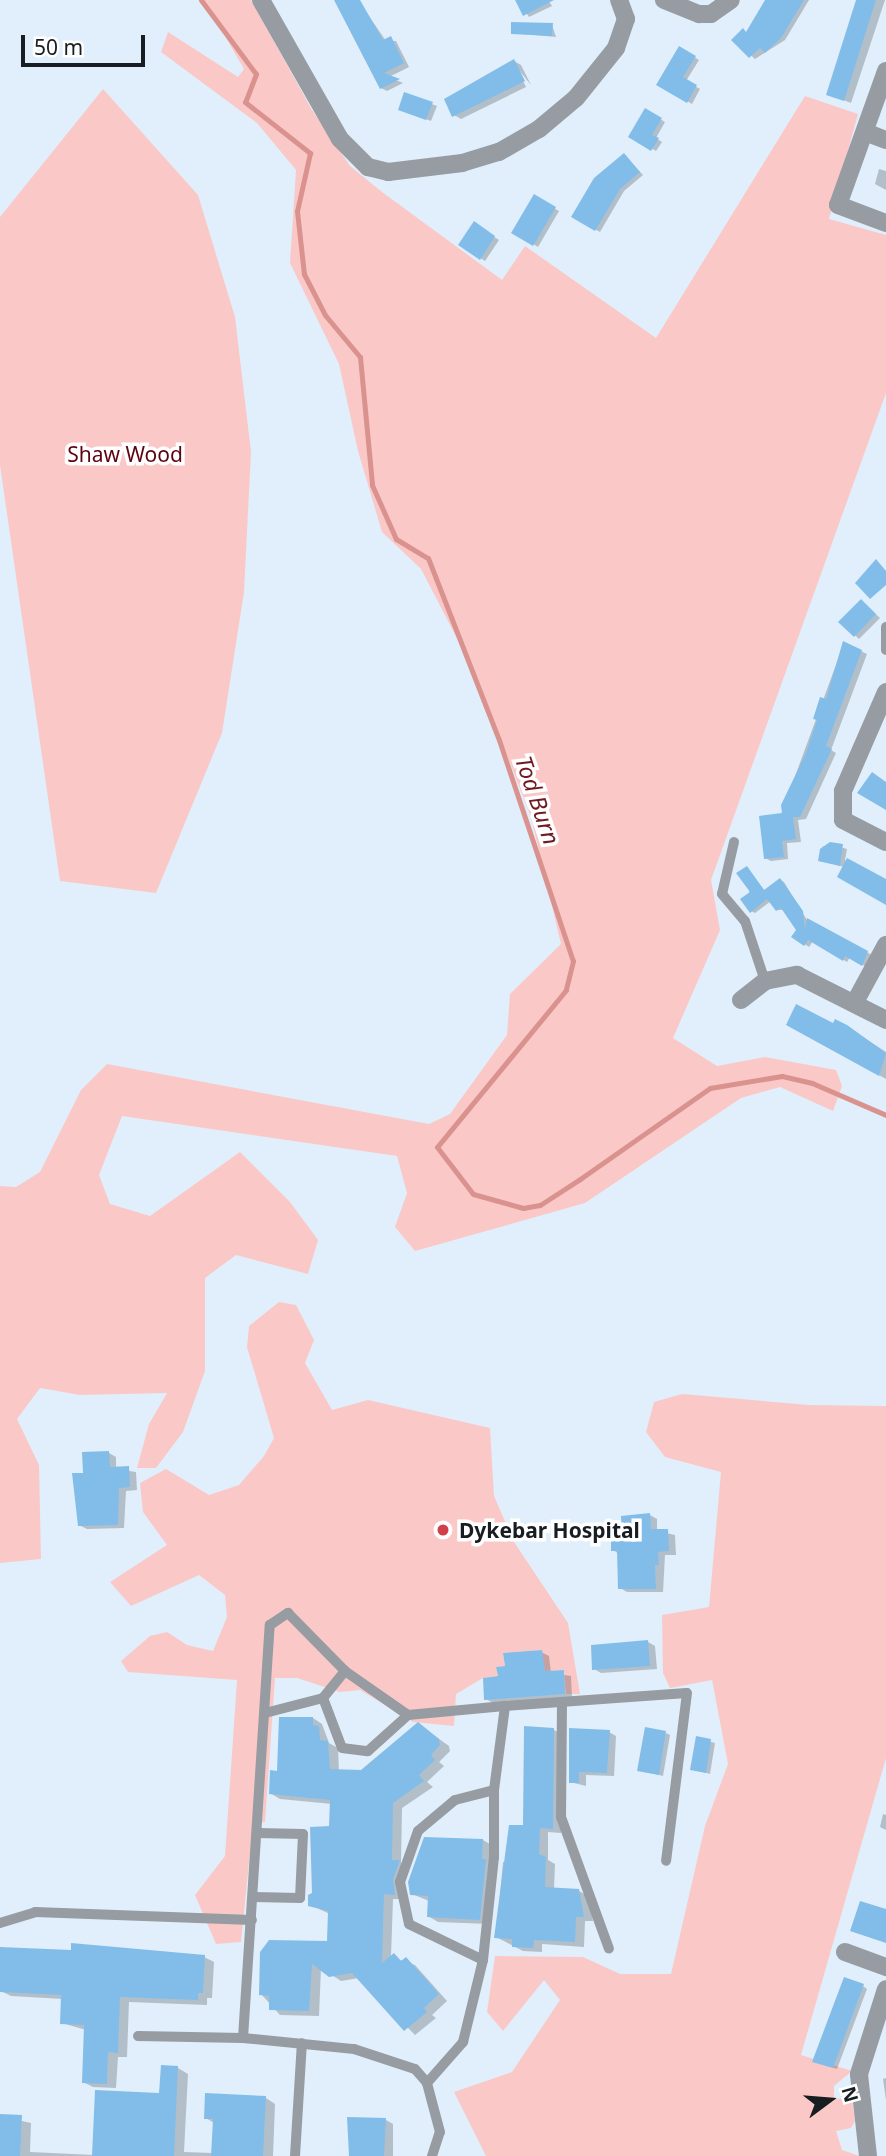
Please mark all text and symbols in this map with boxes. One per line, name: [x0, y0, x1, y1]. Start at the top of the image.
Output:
scale bar: [24, 21, 149, 65]
text: 50 m: [34, 33, 83, 61]
park label: Shaw Wood: [67, 441, 183, 467]
water label: Tod Burn: [510, 752, 566, 848]
place label: Dykebar Hospital: [459, 1517, 640, 1543]
marker: Dykebar Hospital: [433, 1520, 453, 1540]
north arrow: [795, 2065, 865, 2135]
text: N: [836, 2083, 865, 2105]

